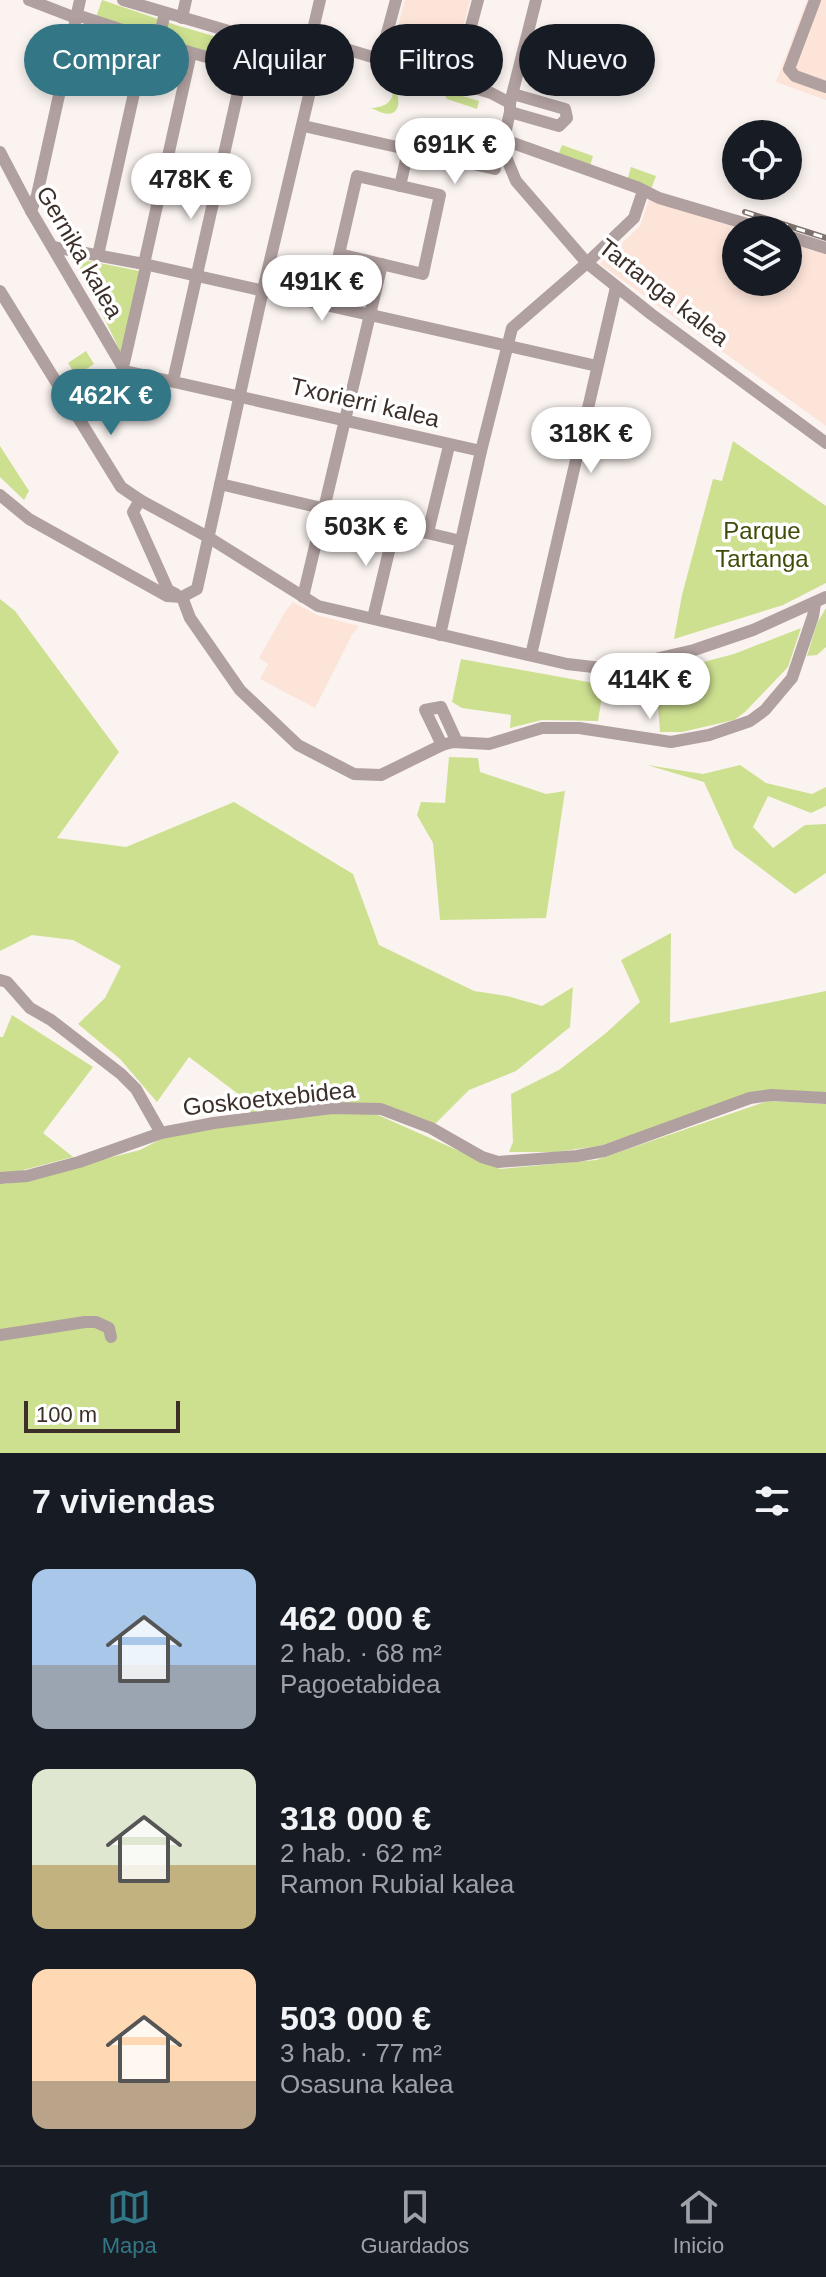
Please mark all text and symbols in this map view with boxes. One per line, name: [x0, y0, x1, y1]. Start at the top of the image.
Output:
chip: Comprar: [24, 24, 189, 96]
chip: Alquilar: [205, 24, 354, 96]
chip: Filtros: [370, 24, 503, 96]
chip: Nuevo: [519, 24, 655, 96]
pin: 691K €: [390, 118, 520, 186]
map controls: [722, 120, 802, 296]
button: locate: [722, 120, 802, 200]
text: 691K €: [413, 129, 497, 159]
pin: 478K €: [126, 153, 256, 221]
text: 478K €: [149, 164, 233, 194]
street label: Gernika kalea: [31, 181, 129, 323]
button: layers: [722, 216, 802, 296]
street label: Tartanga kalea: [594, 233, 735, 352]
pin: 491K €: [257, 255, 387, 323]
text: 491K €: [280, 266, 364, 296]
pin: 462K €: [46, 369, 176, 437]
street label: Txorierri kalea: [288, 372, 443, 432]
text: 462K €: [69, 380, 153, 410]
pin: 318K €: [526, 407, 656, 475]
text: 318K €: [549, 418, 633, 448]
pin: 503K €: [301, 500, 431, 568]
text: 503K €: [324, 511, 408, 541]
park label: Parque Tartanga: [715, 517, 809, 572]
pin: 414K €: [585, 653, 715, 721]
text: 414K €: [608, 664, 692, 694]
street label: Goskoetxebidea: [181, 1075, 357, 1120]
scale bar: [24, 1397, 180, 1433]
text: 100 m: [36, 1402, 97, 1427]
icon: filters: [750, 1479, 794, 1523]
text: 7 viviendas: [32, 1482, 215, 1520]
text: 462 000 €: [280, 1599, 431, 1637]
icon: home: [96, 1601, 192, 1697]
text: 2 hab. · 68 m²: [280, 1638, 442, 1668]
text: Pagoetabidea: [280, 1669, 440, 1699]
text: 318 000 €: [280, 1799, 431, 1837]
icon: home: [96, 1801, 192, 1897]
text: 2 hab. · 62 m²: [280, 1838, 442, 1868]
text: Ramon Rubial kalea: [280, 1869, 514, 1899]
text: 503 000 €: [280, 1999, 431, 2037]
icon: home: [96, 2001, 192, 2097]
text: 3 hab. · 77 m²: [280, 2038, 442, 2068]
text: Osasuna kalea: [280, 2069, 453, 2099]
tab: Mapa: [102, 2185, 157, 2259]
tab: Guardados: [360, 2185, 469, 2259]
tab: Inicio: [673, 2185, 724, 2259]

